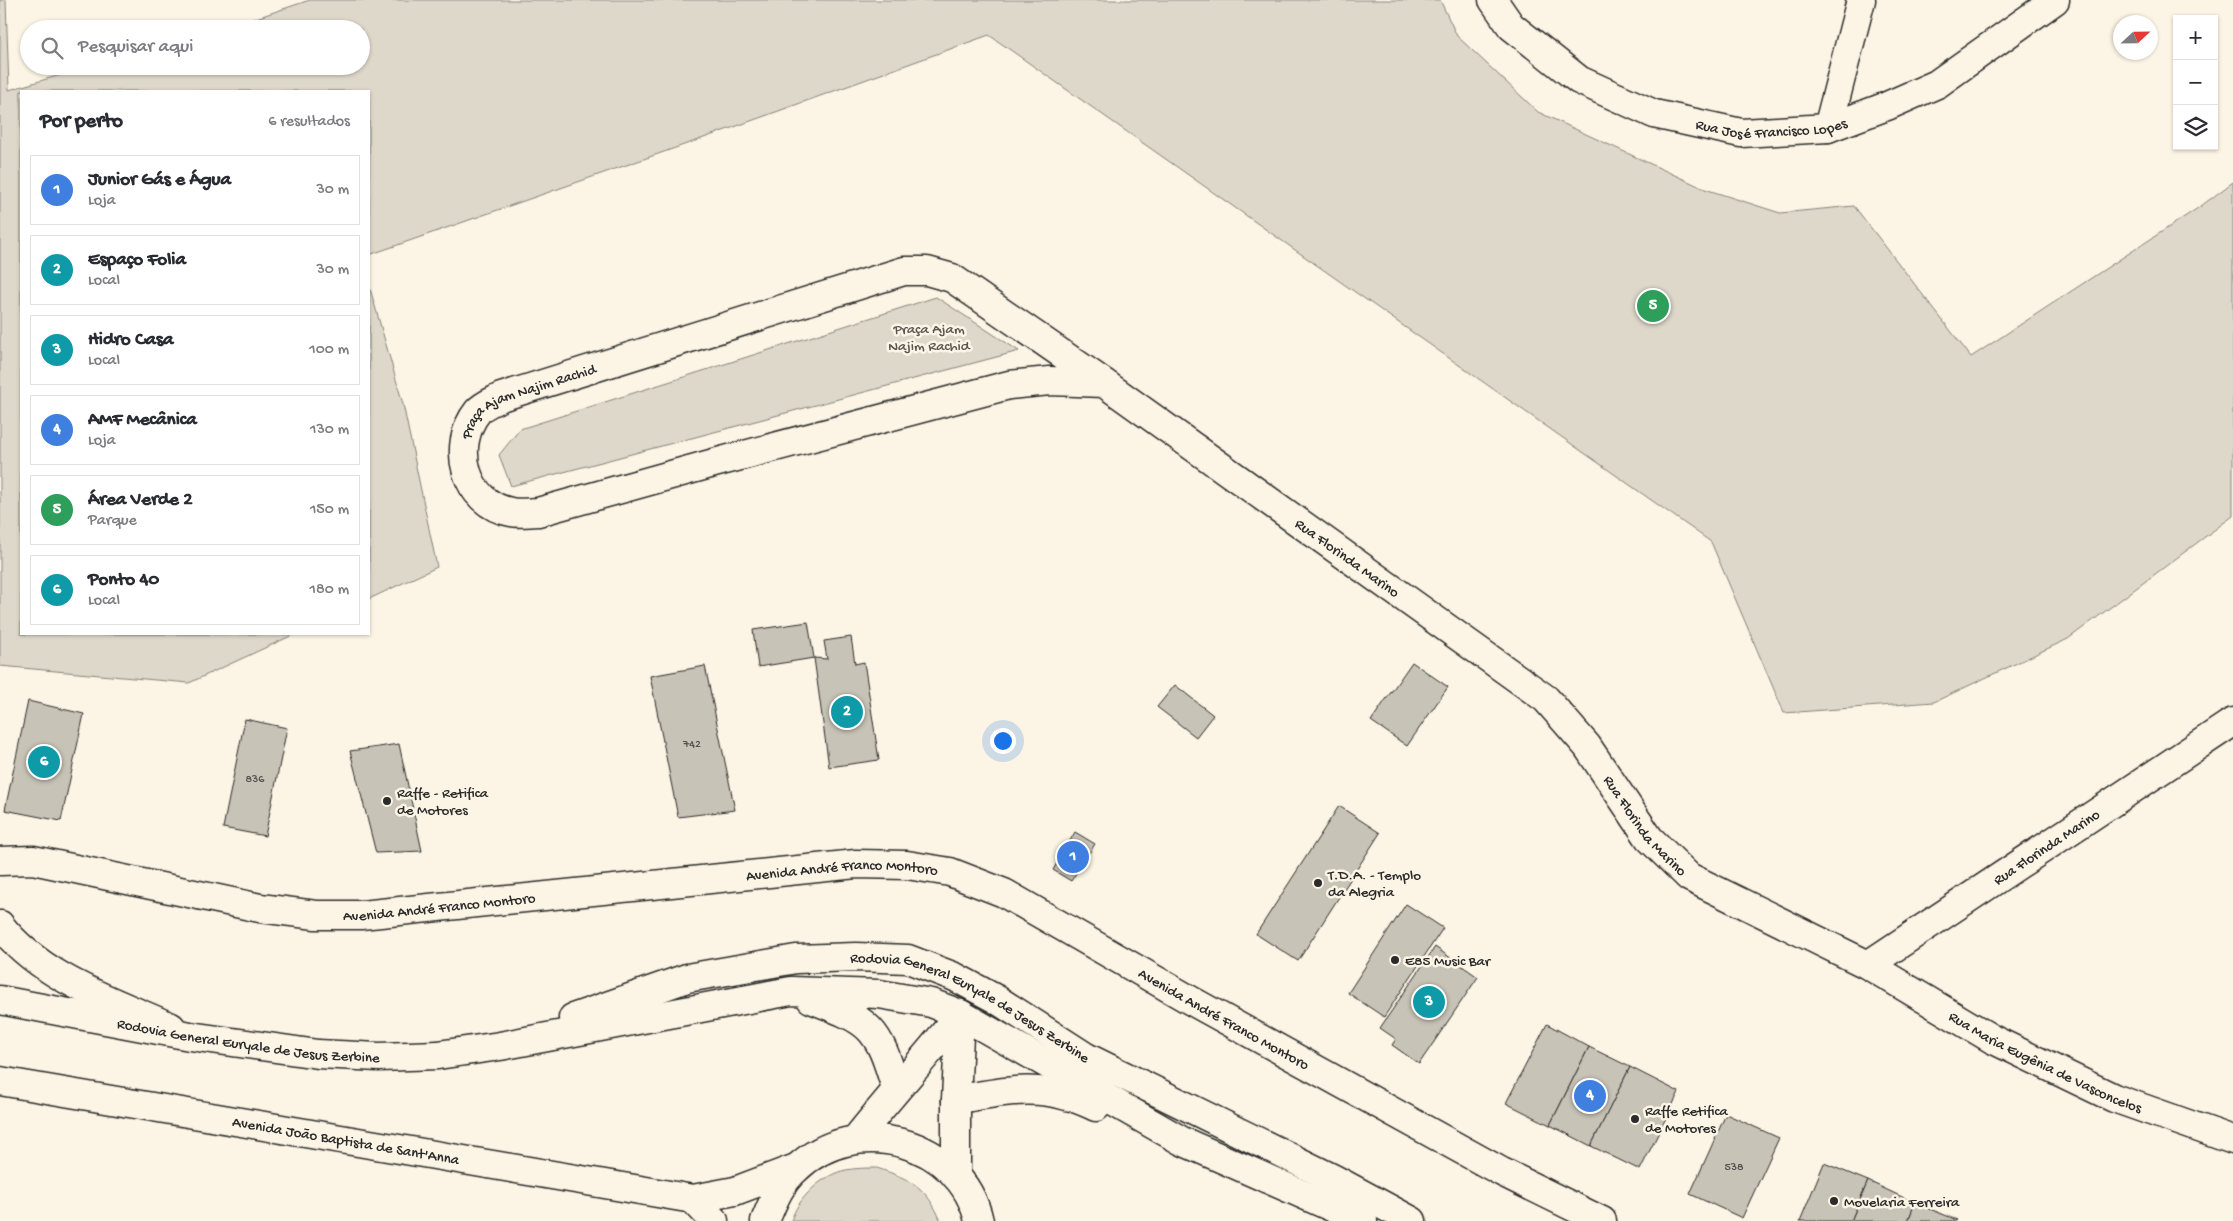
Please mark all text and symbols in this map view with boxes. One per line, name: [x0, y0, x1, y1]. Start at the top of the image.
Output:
north arrow: [2113, 15, 2158, 60]
map controls: [2173, 15, 2218, 150]
button: +: [2173, 15, 2218, 60]
search box: [20, 20, 370, 75]
icon: search: [38, 34, 66, 62]
text: Pesquisar aqui: [78, 36, 193, 59]
button: −: [2173, 60, 2218, 105]
button: layers: [2173, 105, 2218, 150]
text: Por perto: [40, 110, 123, 135]
text: 6 resultados: [268, 113, 350, 132]
street label: Rua José Francisco Lopes: [1694, 115, 1850, 144]
text: Junior Gás e Água: [88, 169, 231, 192]
text: 1: [54, 181, 60, 200]
text: 30 m: [316, 181, 349, 200]
text: Loja: [88, 192, 116, 211]
text: Espaço Folia: [88, 249, 186, 272]
text: 2: [53, 261, 61, 280]
text: 30 m: [316, 261, 349, 280]
text: Local: [88, 272, 120, 291]
pin: 5: [1637, 287, 1669, 325]
park label: Praça Ajam Najim Rachid: [888, 321, 971, 356]
text: Hidro Casa: [88, 329, 174, 352]
text: 3: [53, 341, 61, 360]
text: 100 m: [309, 341, 349, 360]
text: Local: [88, 352, 120, 371]
street label: Praça Ajam Najim Rachid: [458, 361, 600, 442]
text: AMF Mecânica: [88, 409, 197, 432]
text: 4: [53, 421, 61, 440]
text: 130 m: [310, 421, 349, 440]
text: Loja: [88, 432, 116, 451]
text: Área Verde 2: [88, 489, 193, 512]
text: 5: [53, 501, 61, 520]
text: 150 m: [310, 501, 349, 520]
text: Parque: [88, 512, 137, 531]
street label: Rua Florinda Marino: [1291, 515, 1403, 602]
text: Ponto 40: [88, 569, 159, 592]
text: 6: [53, 581, 61, 600]
text: 180 m: [310, 581, 349, 600]
text: Local: [88, 592, 120, 611]
pin: 2: [831, 693, 863, 731]
your location: [990, 728, 1016, 754]
house number: 742: [682, 738, 701, 752]
pin: 6: [28, 743, 60, 781]
house number: 836: [246, 773, 265, 787]
street label: Rua Florinda Marino: [1598, 773, 1690, 881]
place label: Raffe - Retifica de Motores: [397, 785, 489, 820]
marker: Raffe - Retifica de Motores: [381, 795, 393, 807]
street label: Rua Florinda Marino: [1991, 806, 2104, 890]
pin: 1: [1057, 838, 1089, 876]
street label: Avenida André Franco Montoro: [745, 857, 939, 886]
place label: T.D.A. - Templo da Alegria: [1327, 867, 1421, 902]
marker: T.D.A. - Templo da Alegria: [1312, 877, 1324, 889]
street label: Avenida André Franco Montoro: [343, 890, 536, 926]
street label: Rodovia General Euryale de Jesus Zerbine: [850, 950, 1093, 1068]
place label: E85 Music Bar: [1405, 953, 1492, 971]
marker: E85 Music Bar: [1389, 954, 1401, 966]
street label: Avenida André Franco Montoro: [1134, 965, 1312, 1075]
pin: 3: [1413, 983, 1445, 1021]
street label: Rua Maria Eugênia de Vasconcelos: [1945, 1008, 2144, 1118]
street label: Rodovia General Euryale de Jesus Zerbine: [115, 1015, 380, 1068]
pin: 4: [1574, 1077, 1606, 1115]
place label: Raffe Retifica de Motores: [1645, 1103, 1729, 1138]
marker: Raffe Retifica de Motores: [1629, 1113, 1641, 1125]
street label: Avenida João Baptista de Sant'Anna: [231, 1114, 461, 1170]
house number: 538: [1724, 1161, 1744, 1175]
place label: Movelaria Ferreira: [1844, 1194, 1960, 1212]
marker: Movelaria Ferreira: [1828, 1195, 1840, 1207]

